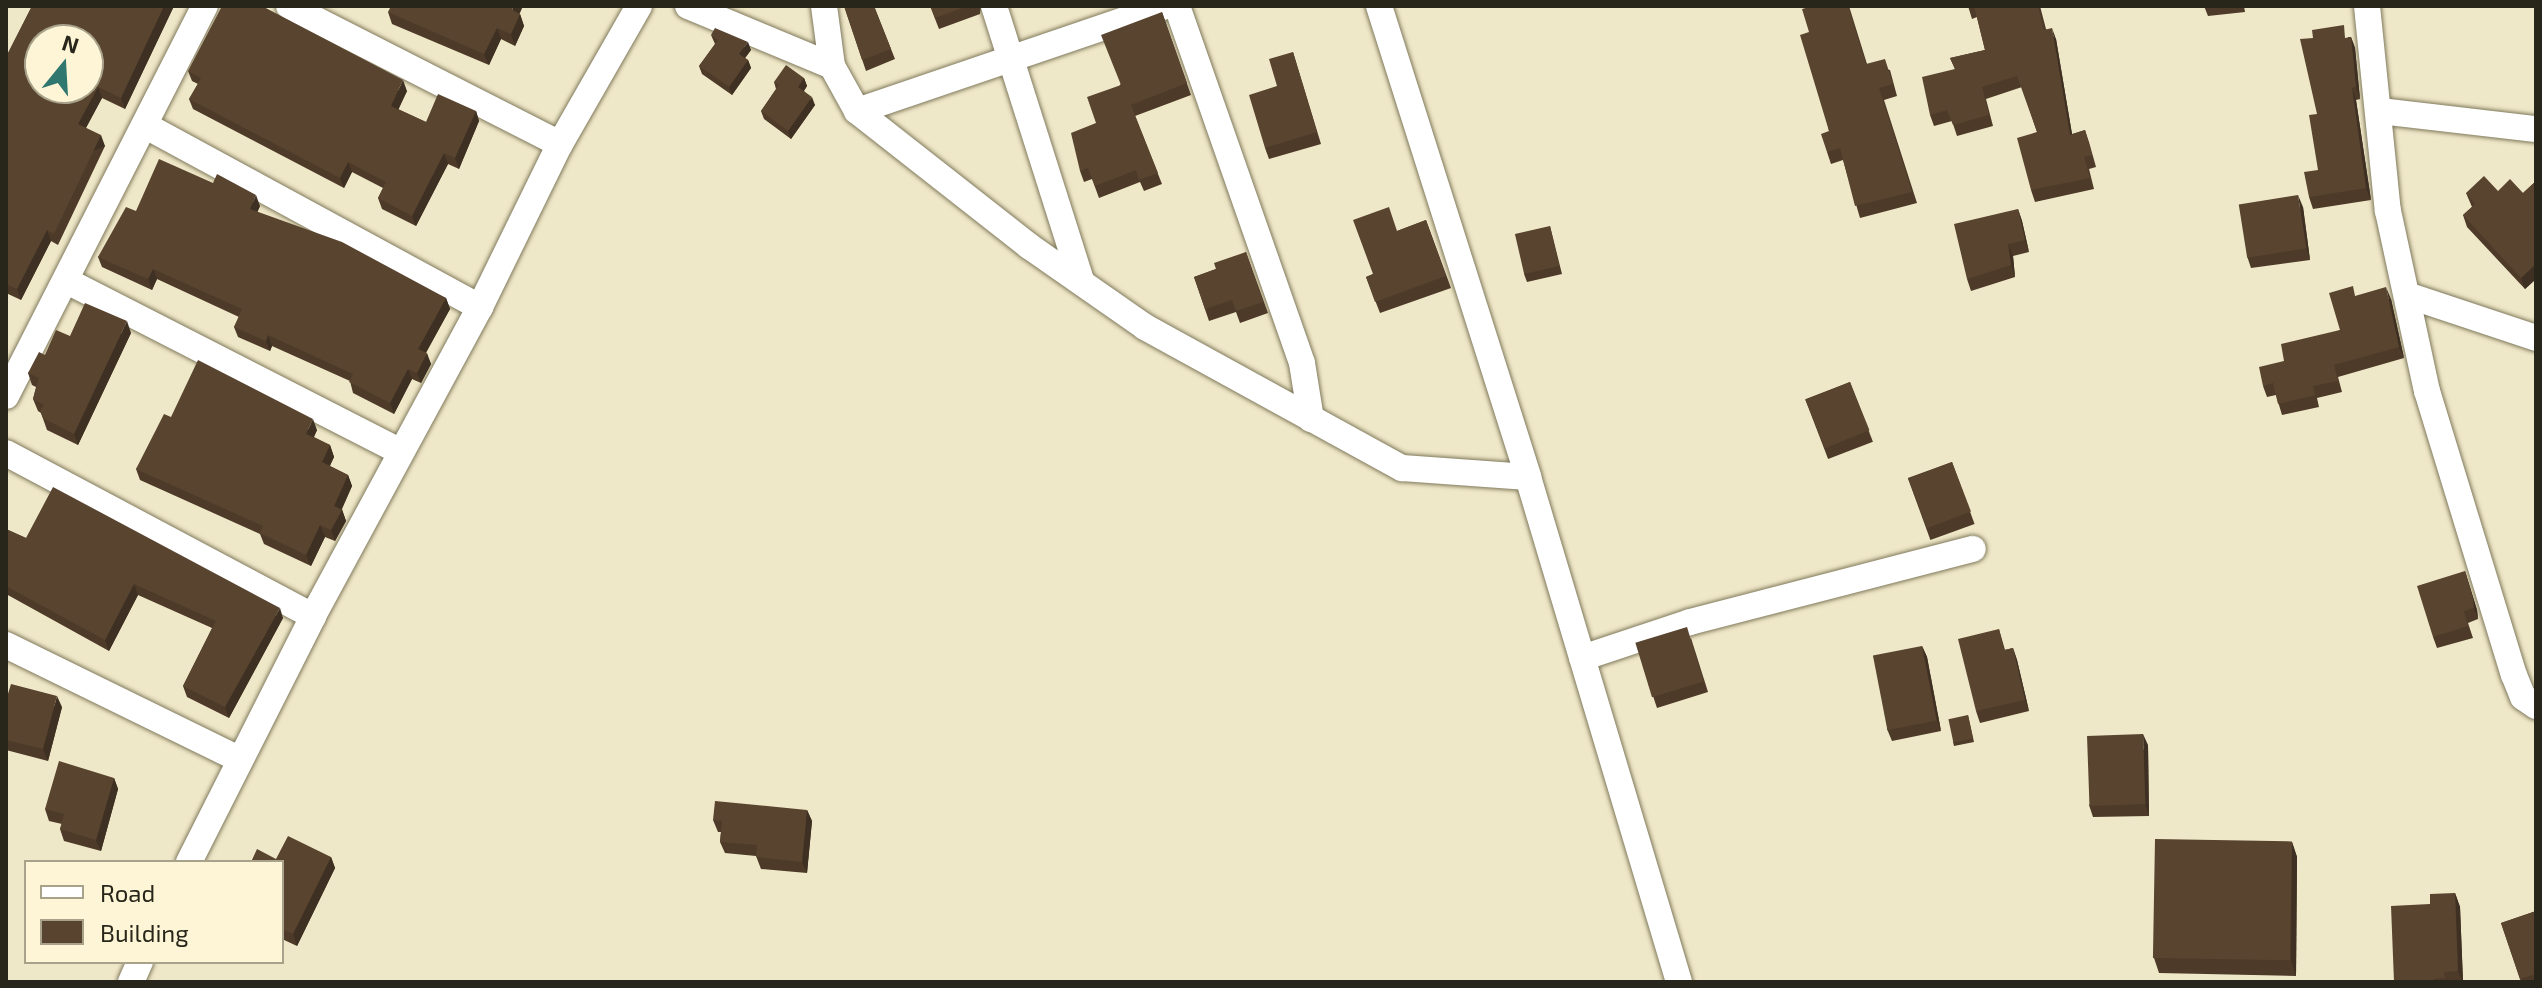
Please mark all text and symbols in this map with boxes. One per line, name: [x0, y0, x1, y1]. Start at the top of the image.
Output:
north arrow: [24, 24, 104, 104]
text: N: [59, 28, 82, 58]
legend: [24, 860, 284, 964]
text: Road: [100, 878, 155, 907]
text: Building: [100, 918, 189, 947]

